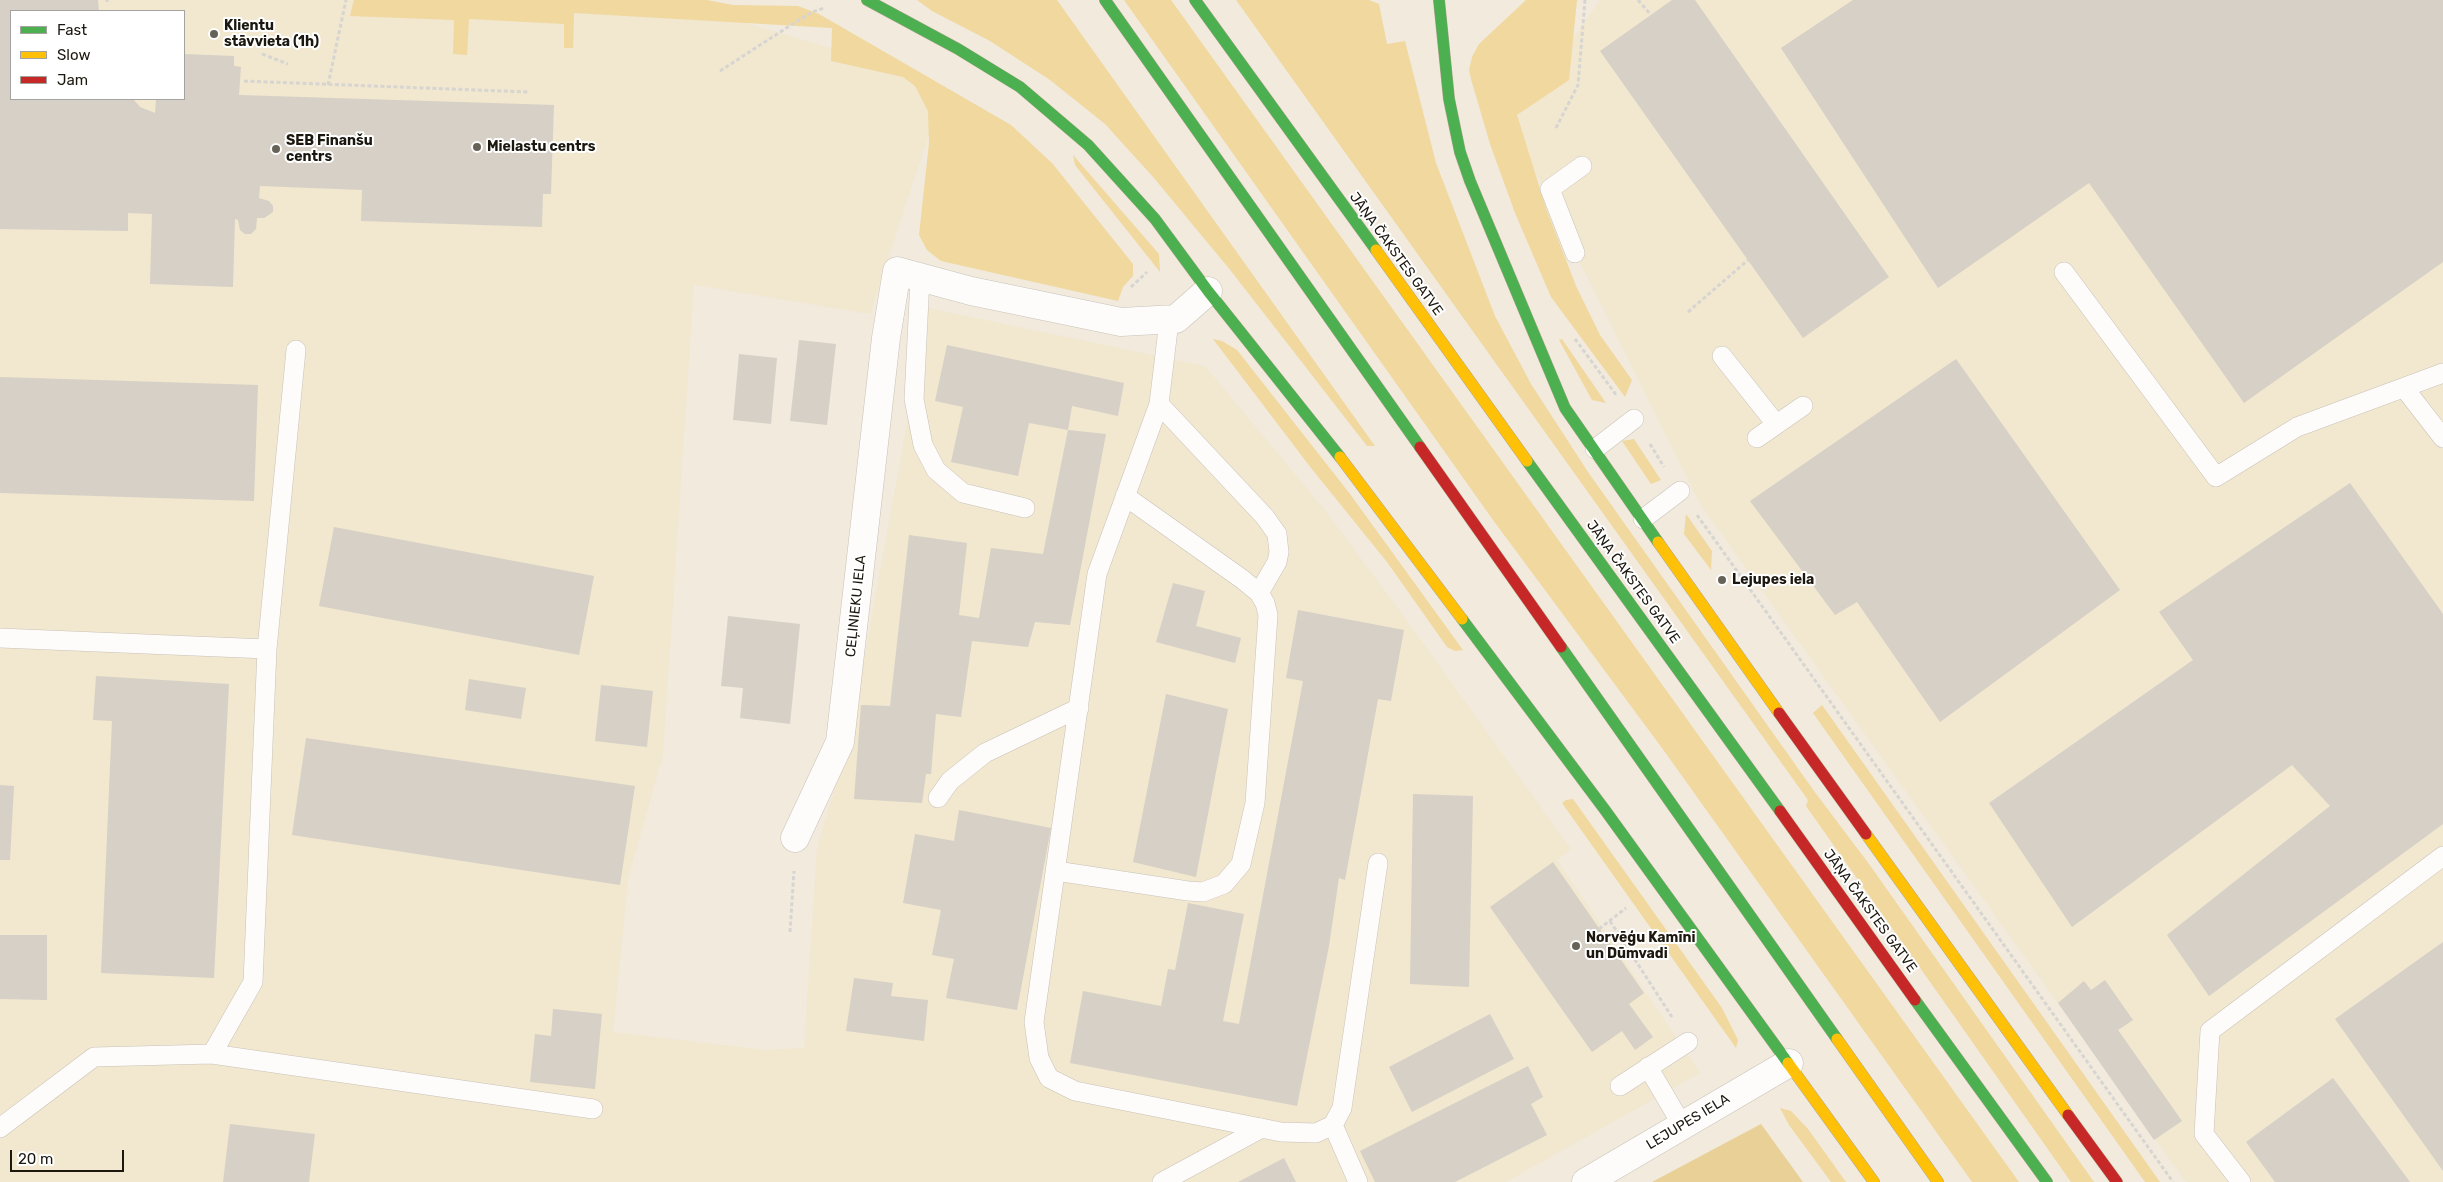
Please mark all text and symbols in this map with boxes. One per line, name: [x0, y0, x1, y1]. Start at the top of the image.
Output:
legend: [10, 10, 185, 100]
place label: Klientu stāvvieta (1h): [224, 18, 319, 50]
text: Fast: [57, 21, 87, 39]
marker: Klientu stāvvieta (1h): [208, 28, 220, 40]
text: Slow: [57, 46, 90, 64]
text: Jam: [57, 71, 88, 89]
place label: SEB Finanšu centrs: [286, 133, 373, 166]
place label: Mielastu centrs: [487, 139, 596, 155]
marker: Mielastu centrs: [471, 141, 483, 153]
marker: SEB Finanšu centrs: [270, 143, 282, 155]
street label: JĀŅA ČAKSTES GATVE: [1346, 189, 1446, 319]
street label: JĀŅA ČAKSTES GATVE: [1583, 517, 1683, 647]
street label: CEĻINIEKU IELA: [842, 554, 870, 658]
place label: Lejupes iela: [1732, 572, 1814, 588]
marker: Lejupes iela: [1716, 574, 1728, 586]
street label: JĀŅA ČAKSTES GATVE: [1820, 846, 1920, 976]
place label: Norvēģu Kamīni un Dūmvadi: [1586, 930, 1695, 962]
marker: Norvēģu Kamīni un Dūmvadi: [1570, 940, 1582, 952]
street label: LEJUPES IELA: [1643, 1091, 1733, 1153]
scale bar: [12, 1140, 126, 1172]
text: 20 m: [18, 1150, 53, 1168]

